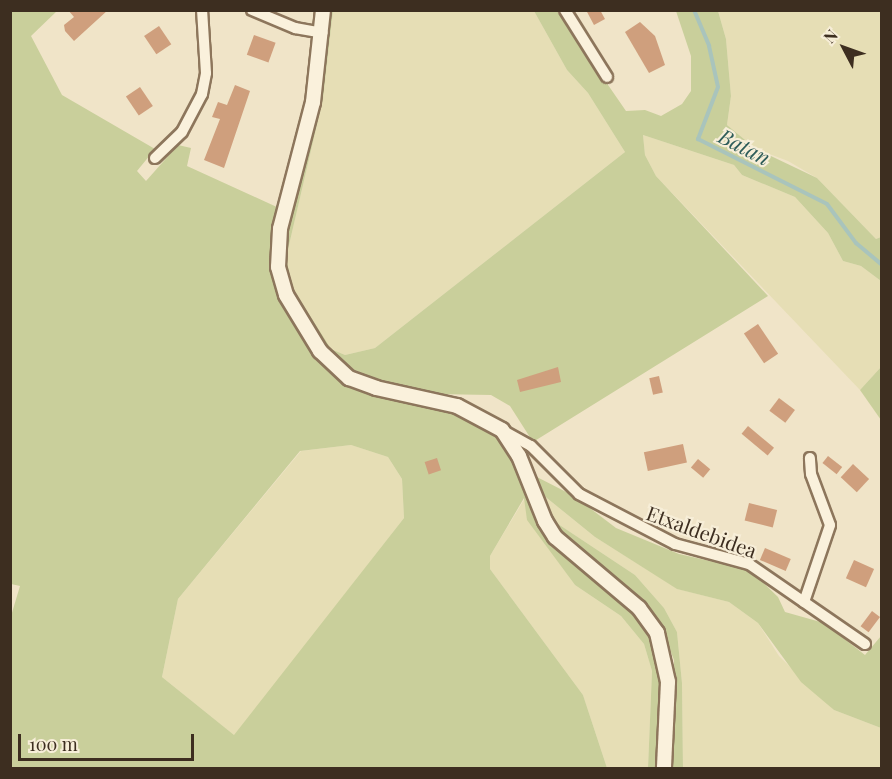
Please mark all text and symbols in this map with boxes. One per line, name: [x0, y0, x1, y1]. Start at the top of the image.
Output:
north arrow: [814, 18, 874, 78]
text: N: [818, 25, 842, 47]
water label: Batan: [715, 122, 775, 170]
street label: Etxaldebidea: [644, 500, 760, 562]
scale bar: [21, 722, 196, 760]
text: 100 m: [29, 732, 78, 756]

